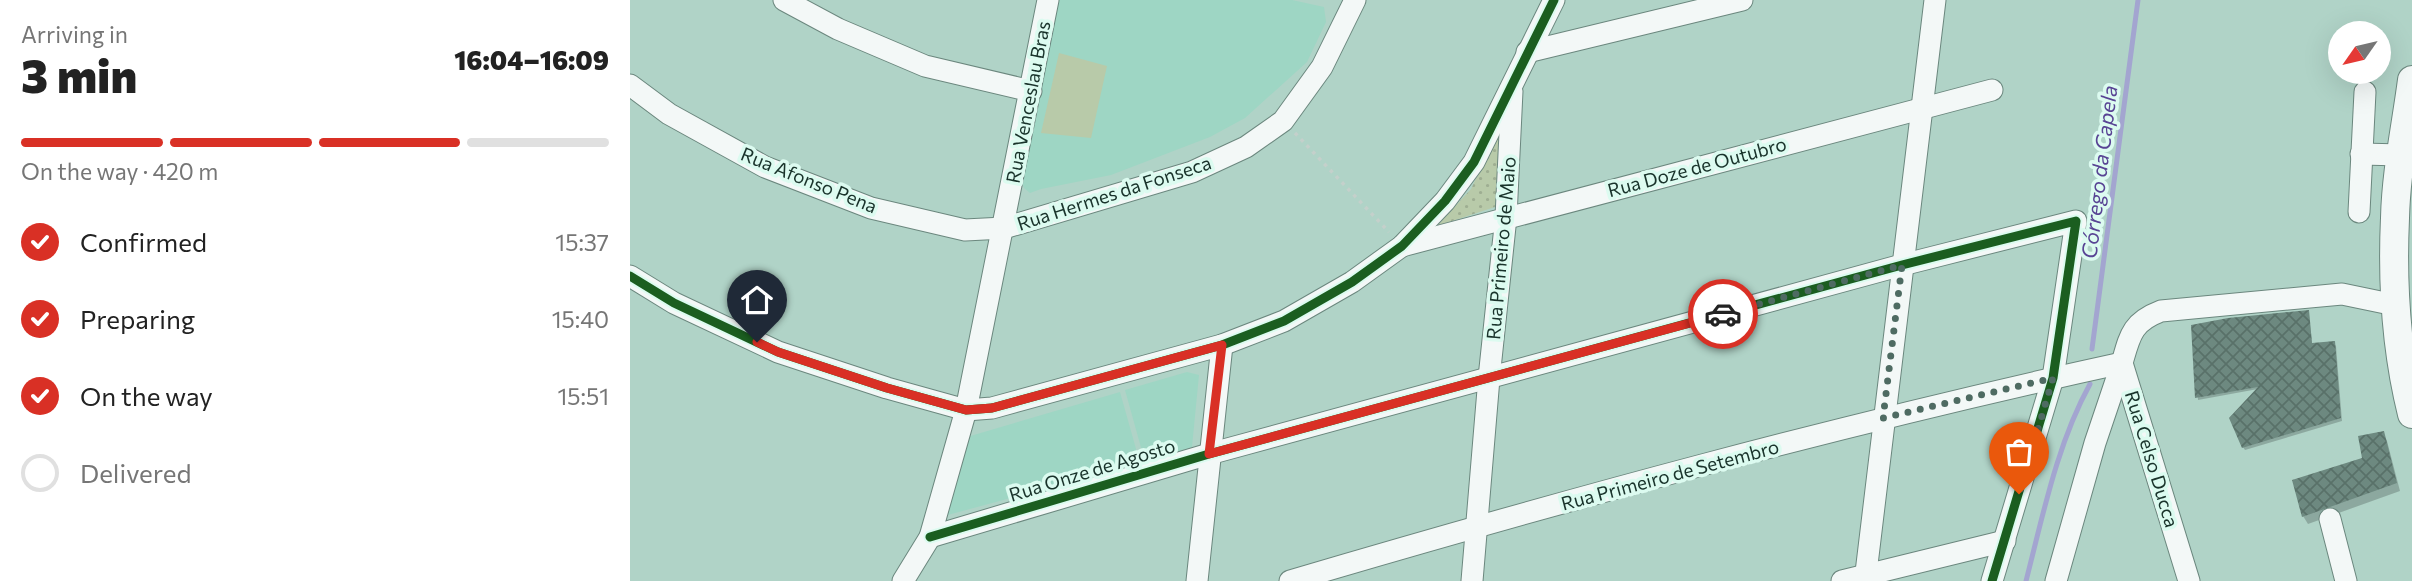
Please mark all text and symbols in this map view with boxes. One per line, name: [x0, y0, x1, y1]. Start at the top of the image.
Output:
street label: Rua Venceslau Bras: [1001, 19, 1055, 185]
text: Arriving in: [21, 20, 128, 48]
north arrow: [2328, 21, 2390, 84]
map controls: [2328, 21, 2391, 84]
text: 16:04–16:09: [454, 44, 609, 75]
text: 3 min: [21, 46, 137, 102]
water label: Córrego da Capela: [2075, 84, 2122, 260]
street label: Rua Doze de Outubro: [1605, 132, 1789, 201]
street label: Rua Afonso Pena: [738, 142, 881, 217]
street label: Rua Hermes da Fonseca: [1014, 150, 1214, 235]
street label: Rua Primeiro de Maio: [1481, 155, 1520, 340]
text: On the way · 420 m: [21, 157, 218, 185]
icon: check: [21, 223, 59, 261]
text: Confirmed: [80, 226, 207, 257]
text: 15:37: [555, 228, 609, 256]
pin: [727, 270, 787, 342]
courier: [1688, 279, 1758, 349]
icon: home: [738, 281, 776, 319]
icon: car: [1704, 295, 1742, 333]
icon: check: [21, 300, 59, 338]
text: Preparing: [80, 303, 195, 334]
text: 15:40: [552, 305, 609, 333]
icon: check: [21, 377, 59, 415]
text: On the way: [80, 380, 213, 411]
text: 15:51: [557, 382, 609, 410]
street label: Rua Celso Ducca: [2121, 388, 2184, 530]
pin: [1989, 422, 2049, 494]
street label: Rua Onze de Agosto: [1006, 433, 1178, 506]
icon: bag: [2000, 433, 2038, 471]
street label: Rua Primeiro de Setembro: [1558, 434, 1781, 515]
text: Delivered: [80, 457, 191, 488]

